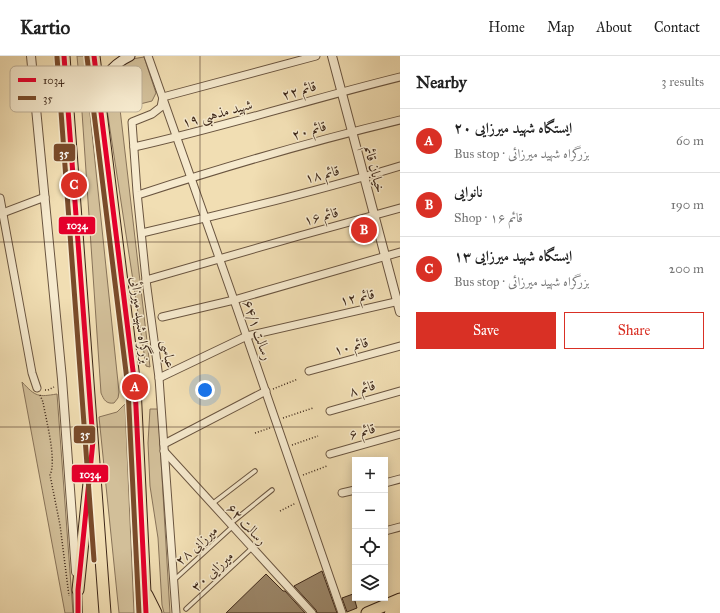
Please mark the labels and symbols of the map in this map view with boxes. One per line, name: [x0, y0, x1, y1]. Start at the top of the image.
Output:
legend: [10, 66, 142, 112]
text: 1034: [43, 74, 65, 87]
street label: قائم ۲۲: [280, 77, 319, 107]
text: 35: [43, 92, 53, 105]
street label: شهید مذهبی ۱۹: [180, 96, 255, 134]
street label: قائم ۲۰: [290, 117, 329, 147]
line badge: 35: [53, 143, 76, 162]
street label: خیابان قائم: [356, 144, 389, 196]
text: 35: [59, 147, 70, 161]
street label: قائم ۱۸: [303, 162, 342, 191]
pin: C: [61, 170, 87, 200]
street label: قائم ۱۶: [302, 204, 341, 233]
pin: B: [351, 215, 377, 245]
line badge: 1034: [58, 216, 96, 235]
text: 1034: [66, 219, 88, 233]
street label: بزرگراه شهید میرزائی: [126, 275, 155, 365]
street label: قائم ۱۲: [338, 286, 377, 313]
street label: رسالت ۶۴/۱: [239, 298, 276, 363]
street label: قائم ۱۰: [332, 334, 371, 363]
street label: عباسی: [157, 339, 179, 369]
pin: A: [122, 372, 148, 402]
street label: قائم ۸: [347, 377, 379, 404]
your location: [195, 380, 215, 400]
street label: قائم ۶: [347, 420, 379, 447]
line badge: 35: [73, 425, 96, 444]
text: 35: [80, 428, 91, 442]
line badge: 1034: [71, 464, 109, 483]
text: 1034: [79, 468, 101, 482]
street label: رسالت ۶۲: [223, 500, 270, 549]
street label: میرزایی ۲۸: [172, 522, 222, 570]
street label: میرزایی ۳۰: [188, 548, 238, 596]

